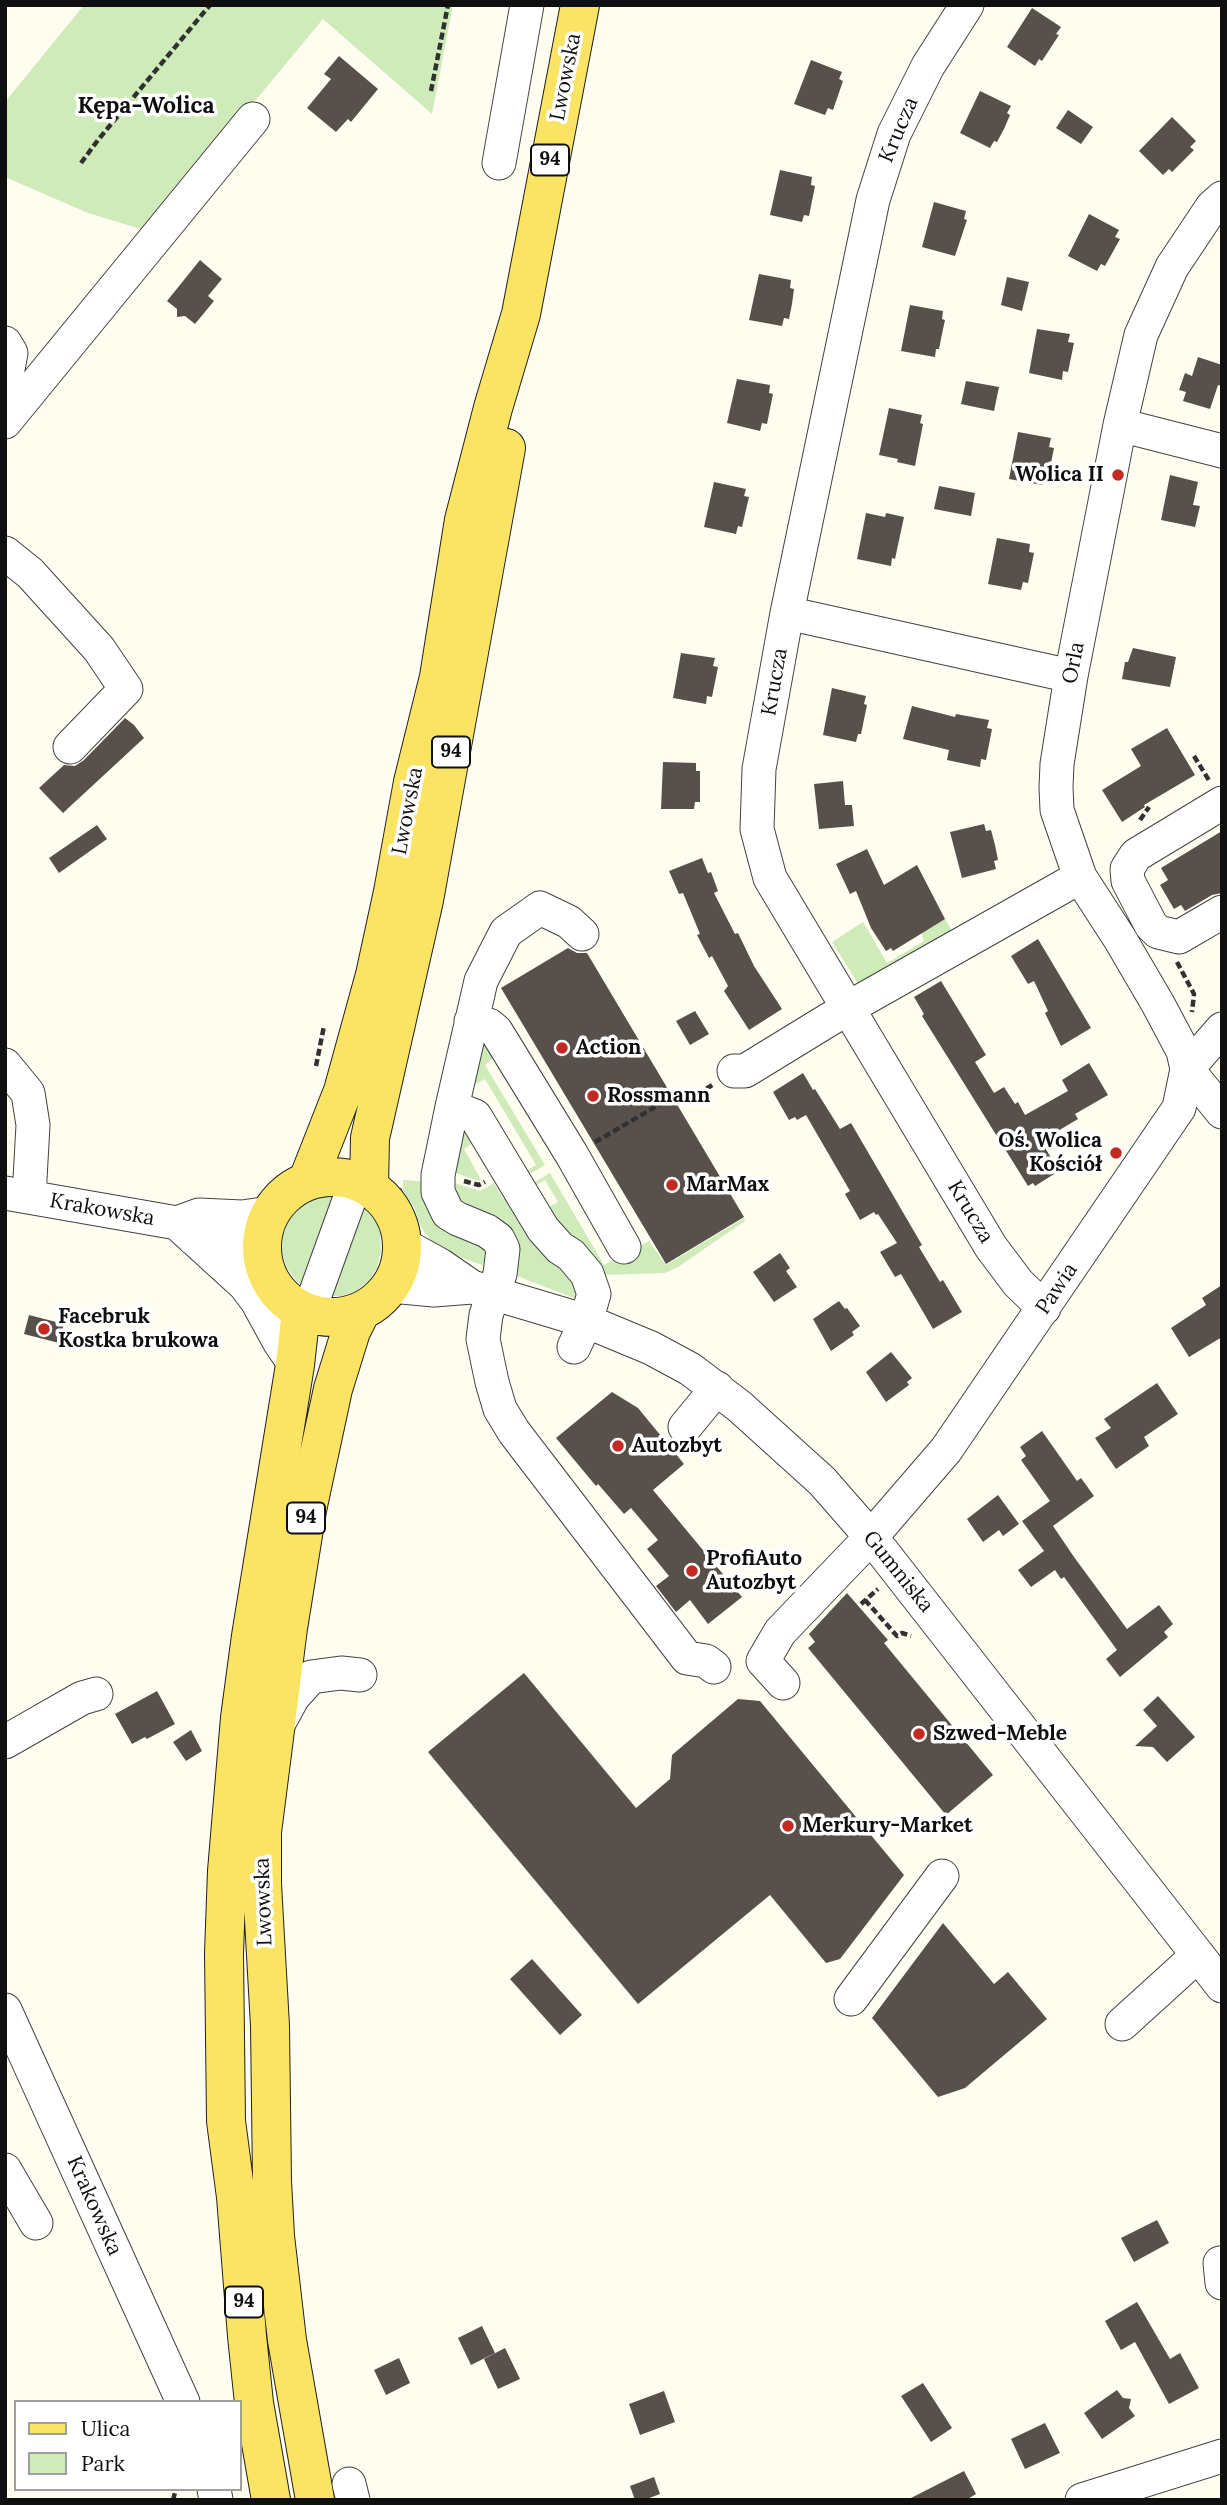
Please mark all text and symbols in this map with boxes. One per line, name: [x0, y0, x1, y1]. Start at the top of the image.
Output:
street label: Lwowska: [545, 31, 587, 123]
district label: Kępa-Wolica: [77, 92, 215, 120]
street label: Krucza: [874, 94, 924, 166]
road number: 94: [531, 144, 569, 176]
place label: Wolica II: [1015, 462, 1104, 488]
marker: Wolica II: [1110, 467, 1126, 483]
street label: Orla: [1058, 640, 1090, 686]
street label: Krucza: [757, 646, 793, 718]
road number: 94: [432, 736, 470, 768]
street label: Lwowska: [387, 765, 429, 857]
place label: Action: [576, 1035, 641, 1061]
marker: Action: [554, 1040, 570, 1056]
place label: Rossmann: [607, 1083, 710, 1109]
marker: Rossmann: [585, 1088, 601, 1104]
place label: Oś. Wolica Kościół: [998, 1128, 1102, 1178]
marker: Oś. Wolica Kościół: [1108, 1145, 1124, 1161]
place label: MarMax: [686, 1172, 769, 1198]
street label: Krucza: [942, 1176, 998, 1248]
marker: MarMax: [664, 1177, 680, 1193]
street label: Krakowska: [48, 1188, 156, 1232]
street label: Pawia: [1031, 1258, 1083, 1320]
place label: Facebruk Kostka brukowa: [58, 1304, 219, 1354]
marker: Facebruk Kostka brukowa: [36, 1321, 52, 1337]
place label: Autozbyt: [632, 1433, 722, 1459]
marker: Autozbyt: [610, 1438, 626, 1454]
road number: 94: [287, 1502, 325, 1534]
street label: Gumniska: [857, 1526, 939, 1618]
place label: ProfiAuto Autozbyt: [706, 1546, 802, 1596]
marker: ProfiAuto Autozbyt: [684, 1563, 700, 1579]
place label: Szwed-Meble: [933, 1721, 1067, 1747]
marker: Szwed-Meble: [911, 1726, 927, 1742]
place label: Merkury-Market: [802, 1813, 973, 1839]
marker: Merkury-Market: [780, 1818, 796, 1834]
street label: Lwowska: [250, 1857, 278, 1947]
street label: Krakowska: [61, 2152, 127, 2260]
road number: 94: [225, 2286, 263, 2318]
legend: [14, 2400, 242, 2491]
text: Ulica: [81, 2415, 130, 2442]
text: Park: [81, 2450, 125, 2477]

